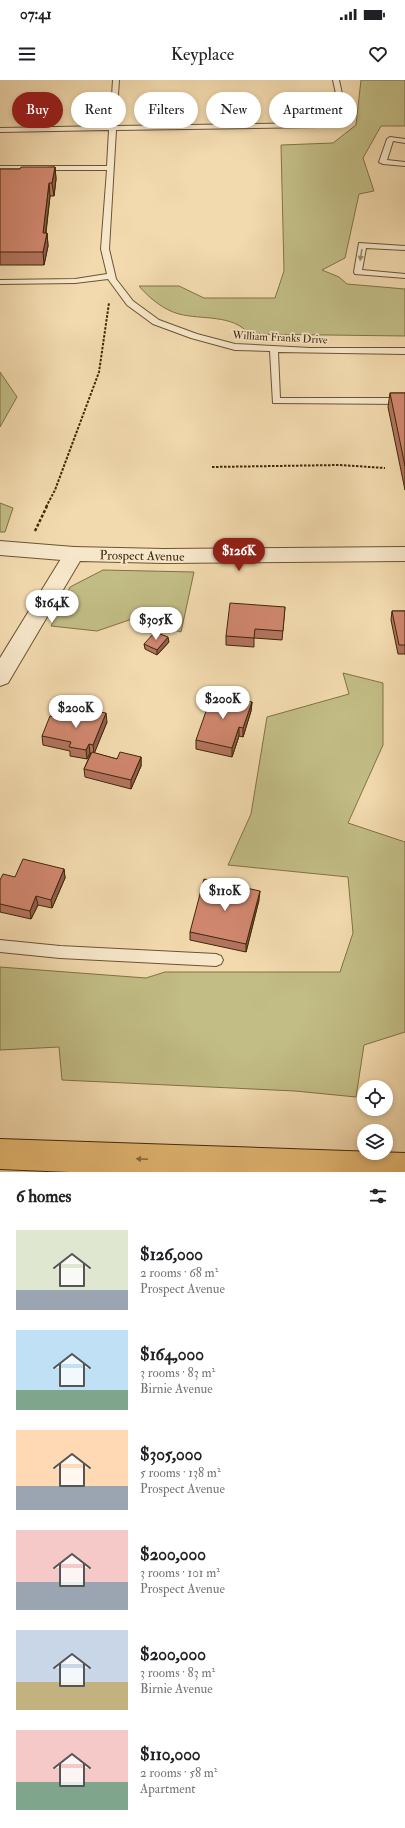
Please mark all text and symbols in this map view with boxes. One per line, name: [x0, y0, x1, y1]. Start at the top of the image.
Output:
text: 07:41: [20, 5, 52, 24]
icon: menu: [16, 43, 38, 65]
text: Keyplace: [171, 43, 234, 66]
icon: heart: [367, 43, 389, 65]
chip: Buy: [12, 92, 63, 128]
chip: Rent: [71, 92, 126, 128]
chip: Filters: [134, 92, 198, 128]
chip: New: [206, 92, 261, 128]
chip: Apartment: [269, 92, 357, 128]
one-way arrow: [358, 249, 364, 261]
street label: William Franks Drive: [231, 328, 328, 347]
pin: $126K: [211, 538, 267, 572]
text: $126K: [222, 543, 256, 559]
street label: Prospect Avenue: [99, 547, 185, 566]
pin: $164K: [24, 590, 80, 624]
text: $164K: [35, 595, 69, 611]
pin: $305K: [128, 607, 184, 641]
text: $305K: [139, 612, 173, 628]
pin: $200K: [195, 686, 251, 720]
text: $200K: [205, 691, 241, 707]
pin: $200K: [48, 695, 104, 729]
text: $200K: [58, 700, 94, 716]
pin: $110K: [197, 878, 253, 912]
text: $110K: [209, 883, 241, 899]
map controls: [357, 1080, 393, 1160]
button: locate: [357, 1080, 393, 1116]
button: layers: [357, 1124, 393, 1160]
one-way arrow: [136, 1156, 148, 1163]
icon: filters: [367, 1185, 389, 1207]
text: 6 homes: [16, 1186, 71, 1207]
text: $126,000: [140, 1244, 203, 1265]
icon: home: [48, 1246, 96, 1294]
text: 2 rooms · 68 m²: [140, 1265, 218, 1281]
text: Prospect Avenue: [140, 1281, 225, 1297]
text: $164,000: [140, 1344, 204, 1365]
icon: home: [48, 1346, 96, 1394]
text: 3 rooms · 83 m²: [140, 1365, 215, 1381]
text: Birnie Avenue: [140, 1381, 213, 1397]
text: $305,000: [140, 1444, 202, 1465]
icon: home: [48, 1446, 96, 1494]
text: 5 rooms · 138 m²: [140, 1465, 221, 1481]
text: Prospect Avenue: [140, 1481, 225, 1497]
text: $200,000: [140, 1544, 206, 1565]
icon: home: [48, 1546, 96, 1594]
text: 3 rooms · 101 m²: [140, 1565, 220, 1581]
text: Prospect Avenue: [140, 1581, 225, 1597]
text: $200,000: [140, 1644, 206, 1665]
icon: home: [48, 1646, 96, 1694]
text: 3 rooms · 83 m²: [140, 1665, 215, 1681]
text: Birnie Avenue: [140, 1681, 213, 1697]
text: $110,000: [140, 1744, 201, 1765]
icon: home: [48, 1746, 96, 1794]
text: 2 rooms · 58 m²: [140, 1765, 218, 1781]
text: Apartment: [140, 1781, 196, 1797]

